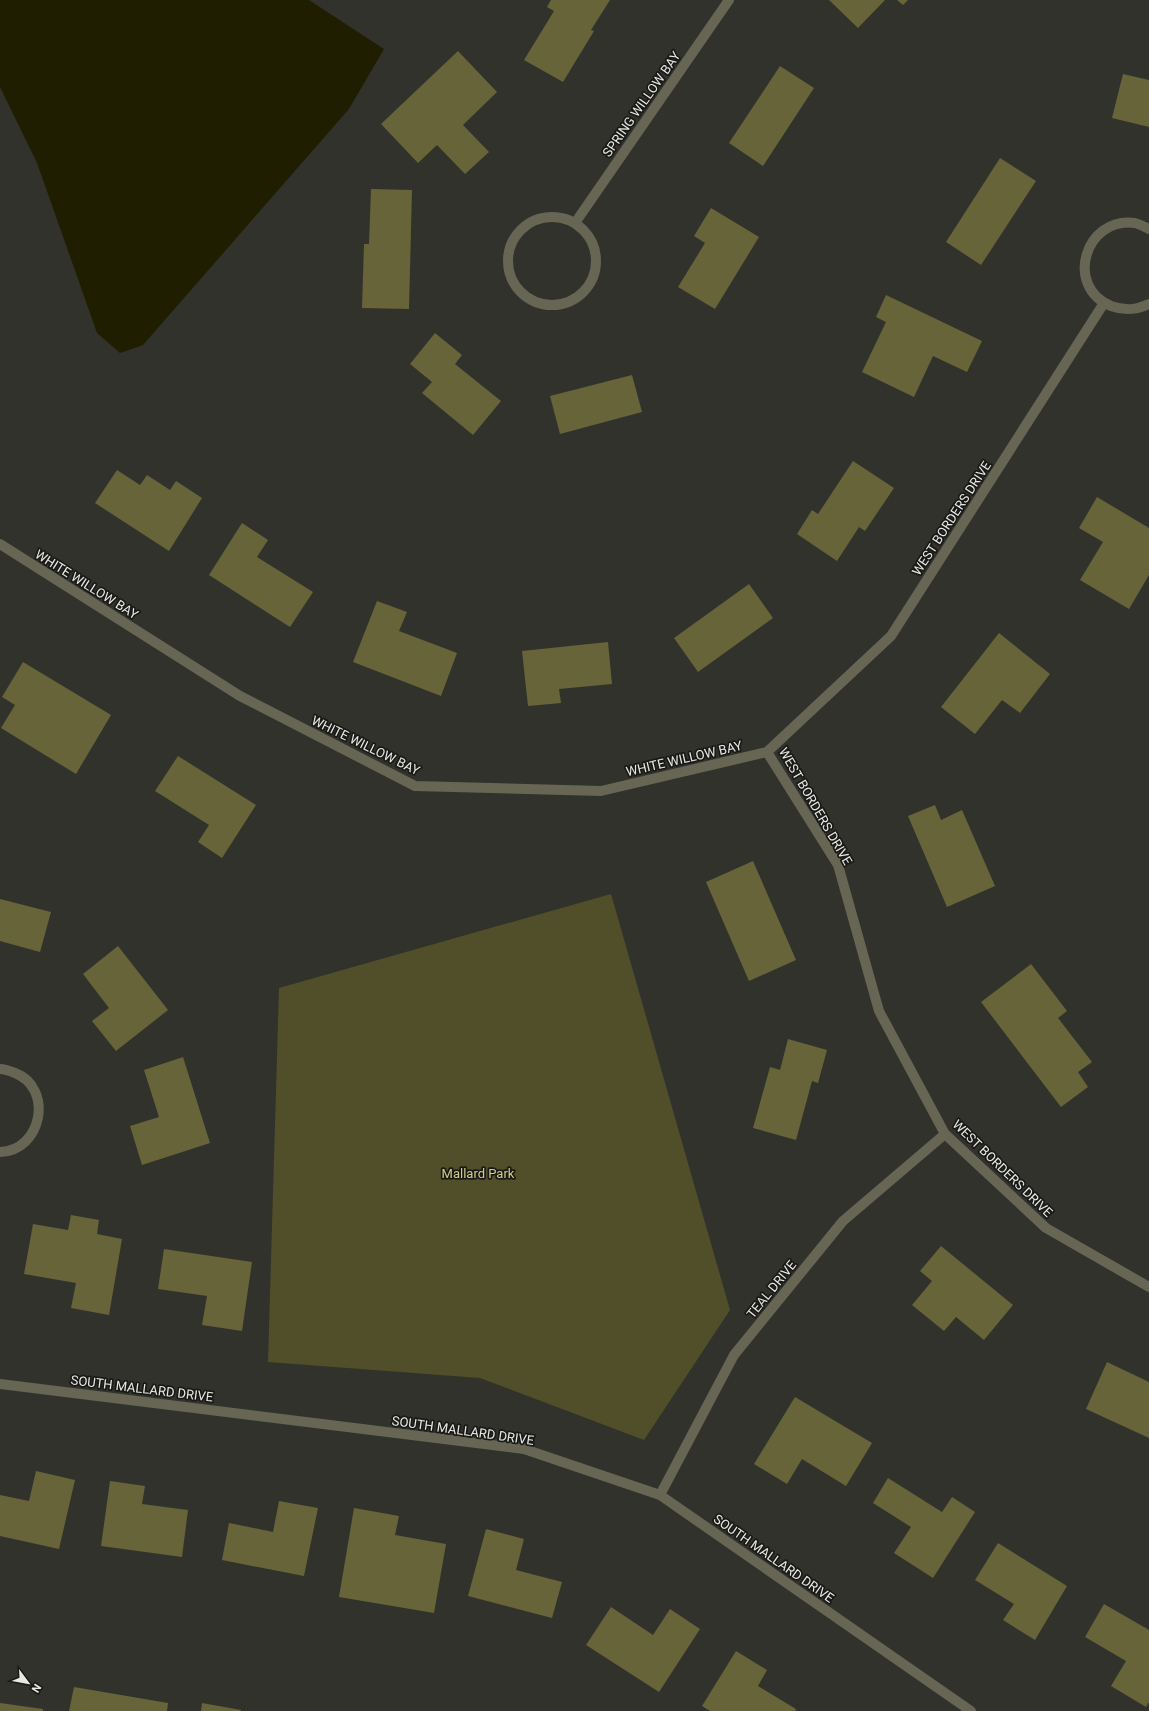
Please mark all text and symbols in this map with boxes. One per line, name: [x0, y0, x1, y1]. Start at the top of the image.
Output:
street label: SPRING WILLOW BAY: [599, 49, 684, 160]
street label: WEST BORDERS DRIVE: [909, 458, 994, 578]
street label: WHITE WILLOW BAY: [32, 547, 141, 622]
street label: WHITE WILLOW BAY: [309, 713, 423, 778]
street label: WHITE WILLOW BAY: [625, 738, 744, 779]
street label: WEST BORDERS DRIVE: [776, 745, 855, 868]
street label: WEST BORDERS DRIVE: [950, 1117, 1056, 1220]
park label: Mallard Park: [442, 1166, 515, 1181]
street label: TEAL DRIVE: [744, 1258, 799, 1321]
street label: SOUTH MALLARD DRIVE: [70, 1372, 214, 1405]
street label: SOUTH MALLARD DRIVE: [391, 1413, 535, 1448]
street label: SOUTH MALLARD DRIVE: [711, 1511, 837, 1606]
north arrow: [8, 1663, 48, 1703]
text: N: [28, 1681, 44, 1695]

